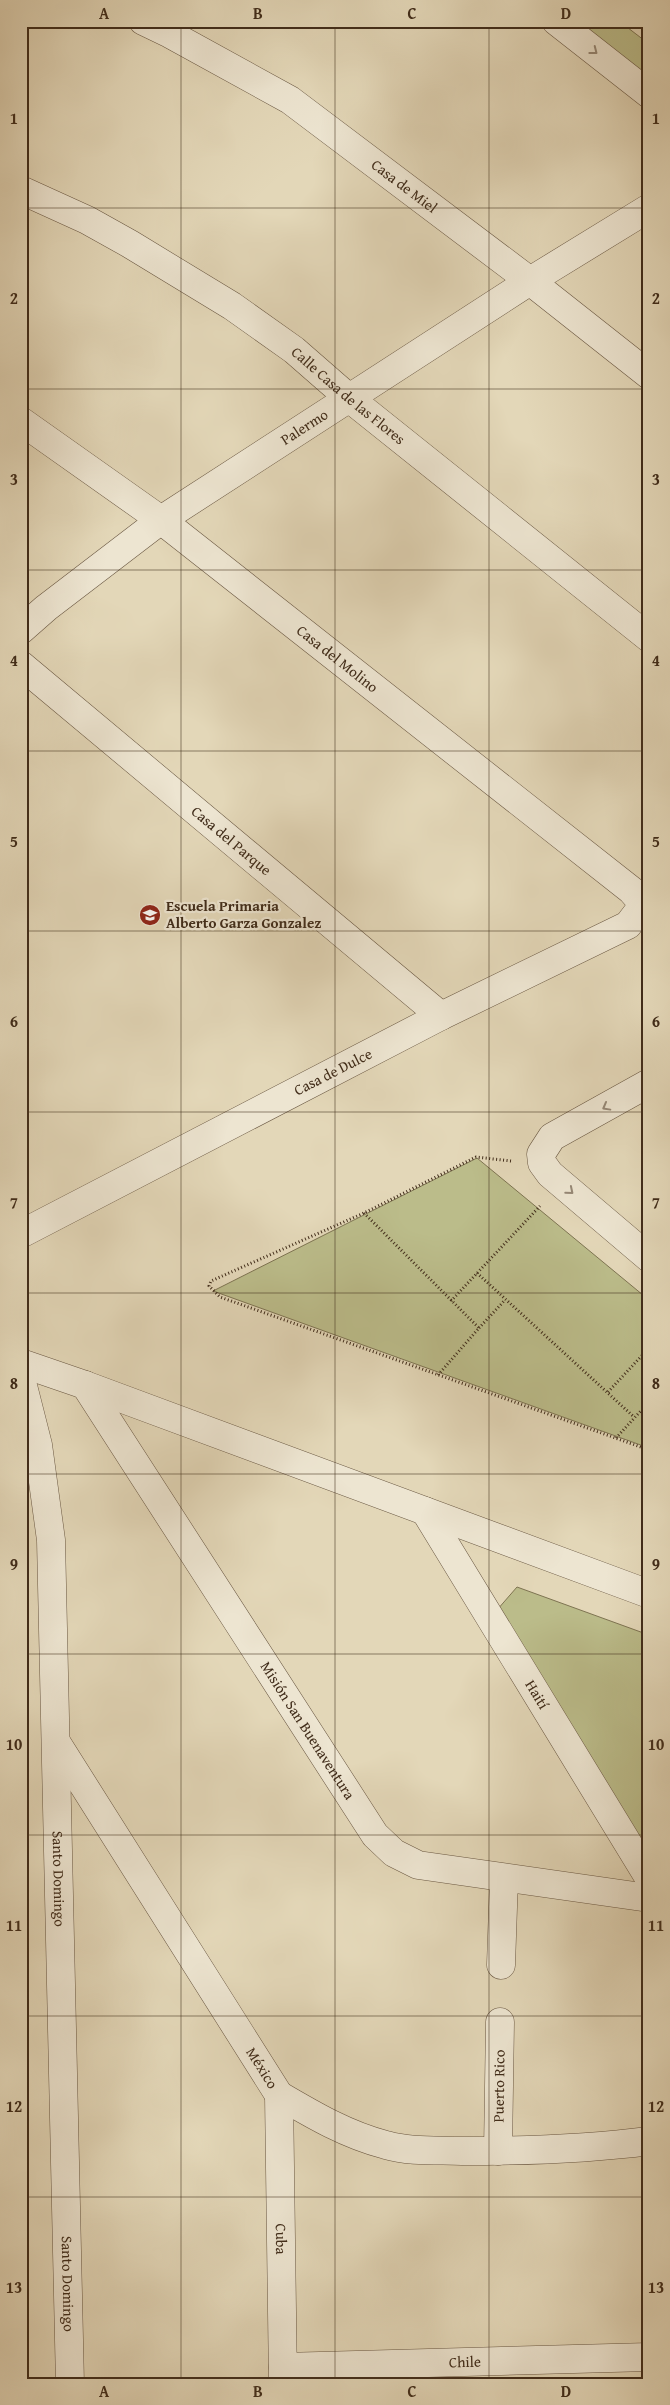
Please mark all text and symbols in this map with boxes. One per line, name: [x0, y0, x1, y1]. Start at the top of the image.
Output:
text: A: [99, 1, 110, 25]
text: B: [253, 1, 263, 25]
text: C: [407, 1, 417, 25]
text: D: [561, 1, 571, 25]
one-way arrow: [588, 46, 597, 54]
text: 1: [10, 106, 18, 130]
text: 1: [652, 106, 660, 130]
street label: Casa de Miel: [367, 154, 442, 218]
text: 2: [10, 286, 18, 310]
text: 2: [652, 286, 660, 310]
street label: Calle Casa de las Flores: [287, 341, 410, 449]
street label: Palermo: [276, 403, 332, 450]
text: 3: [10, 467, 18, 491]
text: 3: [652, 467, 660, 491]
street label: Casa del Molino: [292, 620, 383, 697]
text: 4: [10, 648, 18, 672]
text: 4: [652, 648, 660, 672]
street label: Casa del Parque: [187, 801, 276, 880]
text: 5: [10, 829, 18, 853]
text: 5: [652, 829, 660, 853]
place label: Escuela Primaria Alberto Garza Gonzalez: [166, 895, 321, 933]
school or university icon: Escuela Primaria Alberto Garza Gonzalez: [138, 903, 162, 927]
text: 6: [10, 1009, 18, 1033]
text: 6: [652, 1009, 660, 1033]
street label: Casa de Dulce: [290, 1043, 375, 1100]
one-way arrow: [603, 1100, 612, 1110]
one-way arrow: [565, 1185, 574, 1194]
text: 7: [10, 1190, 18, 1214]
text: 7: [652, 1190, 660, 1214]
text: 8: [10, 1371, 18, 1395]
text: 8: [652, 1371, 660, 1395]
text: 9: [10, 1552, 18, 1576]
text: 9: [652, 1552, 660, 1576]
street label: Misión San Buenaventura: [256, 1657, 360, 1803]
street label: Haití: [520, 1676, 555, 1714]
text: 10: [6, 1732, 22, 1756]
text: 10: [648, 1732, 664, 1756]
street label: Santo Domingo: [48, 1831, 71, 1927]
text: 11: [6, 1913, 22, 1937]
text: 11: [648, 1913, 664, 1937]
street label: México: [241, 2043, 284, 2093]
street label: Puerto Rico: [487, 2049, 510, 2123]
text: 12: [6, 2094, 22, 2118]
text: 12: [648, 2094, 664, 2118]
street label: Cuba: [271, 2223, 292, 2255]
street label: Santo Domingo: [57, 2236, 80, 2332]
text: 13: [6, 2275, 22, 2299]
text: 13: [648, 2275, 664, 2299]
street label: Chile: [449, 2351, 481, 2372]
text: A: [99, 2379, 110, 2403]
text: B: [253, 2379, 263, 2403]
text: C: [407, 2379, 417, 2403]
text: D: [561, 2379, 571, 2403]

